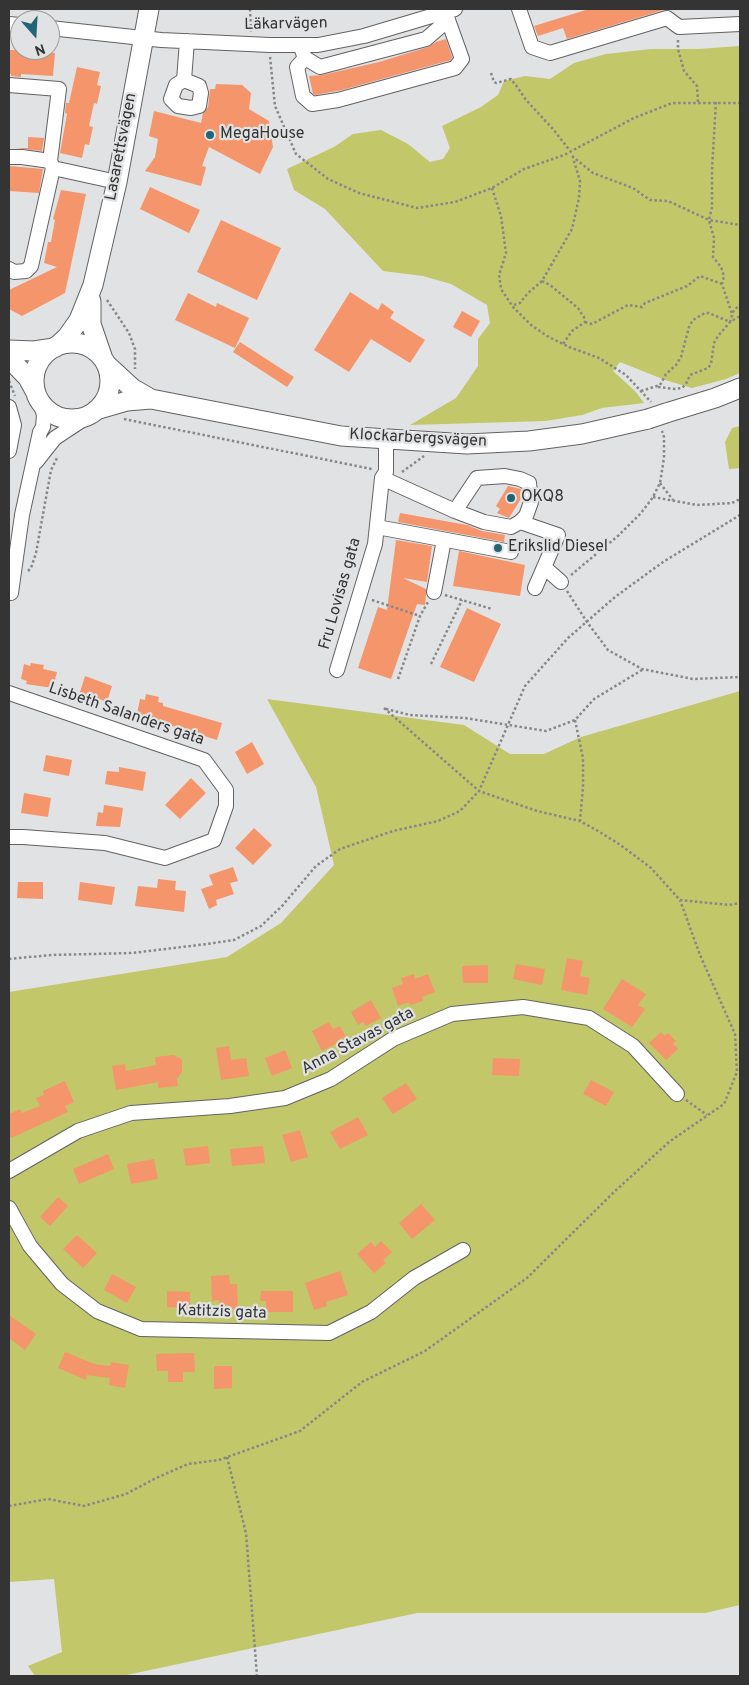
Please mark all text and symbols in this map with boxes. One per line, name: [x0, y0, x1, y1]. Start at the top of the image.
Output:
north arrow: [10, 10, 60, 60]
street label: Läkarvägen: [244, 15, 328, 35]
text: N: [32, 39, 47, 58]
street label: Lasarettsvägen: [102, 91, 142, 203]
place label: MegaHouse: [220, 125, 304, 145]
marker: MegaHouse: [204, 129, 216, 141]
street label: Klockarbergsvägen: [349, 426, 487, 452]
place label: OKQ8: [521, 488, 564, 508]
marker: OKQ8: [505, 492, 517, 504]
street label: Fru Lovisas gata: [316, 536, 366, 652]
place label: Erikslid Diesel: [508, 538, 608, 558]
marker: Erikslid Diesel: [492, 542, 504, 554]
street label: Lisbeth Salanders gata: [46, 679, 206, 751]
street label: Anna Stavas gata: [299, 1004, 417, 1080]
street label: Katitzis gata: [177, 1302, 267, 1324]

